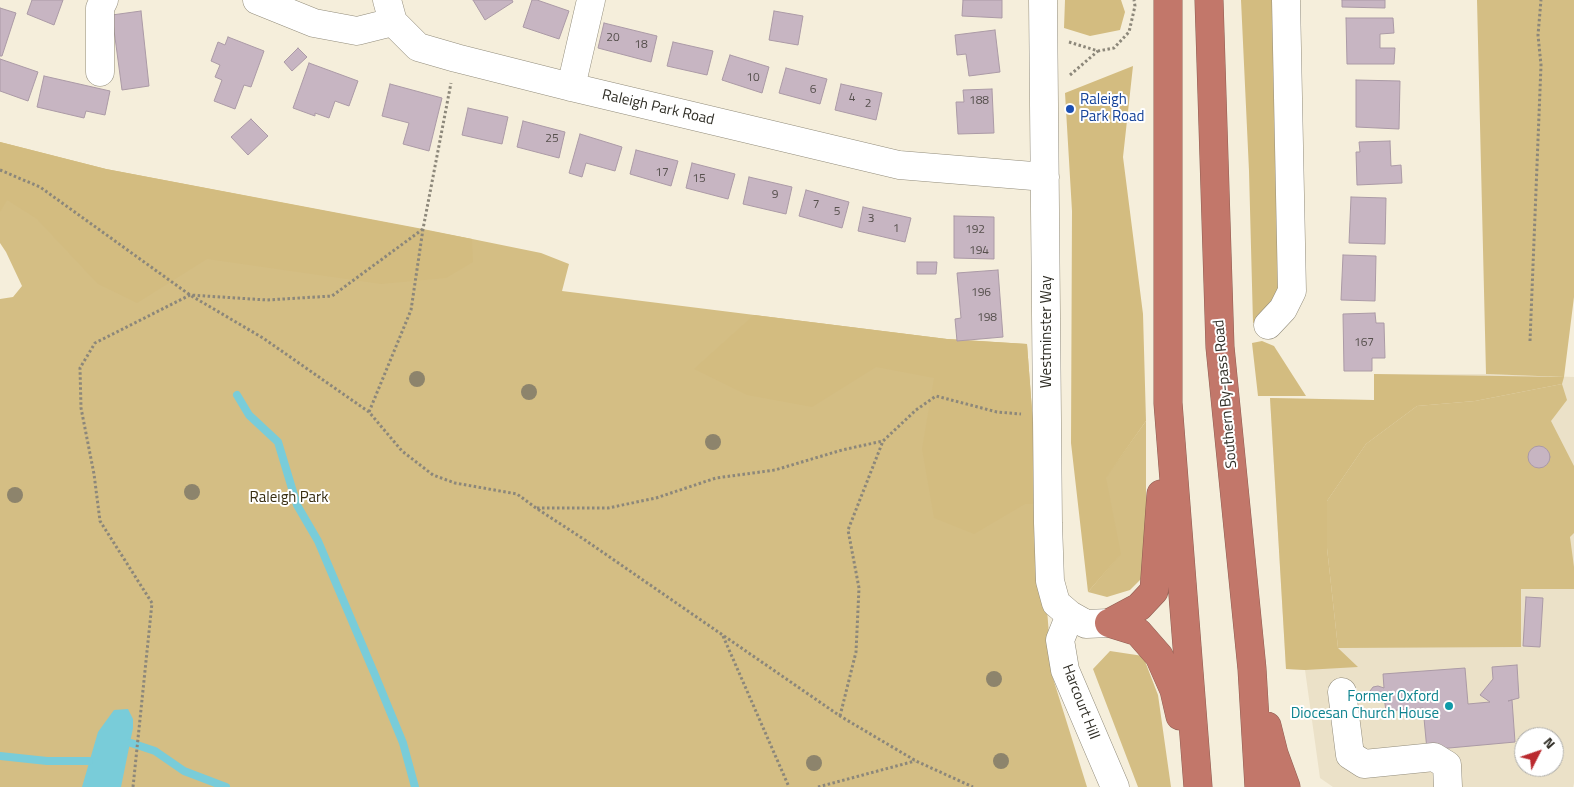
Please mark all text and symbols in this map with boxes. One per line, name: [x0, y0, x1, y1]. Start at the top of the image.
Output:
house number: 20: [606, 31, 620, 45]
house number: 18: [634, 38, 648, 52]
house number: 10: [746, 71, 760, 85]
house number: 6: [810, 83, 816, 97]
street label: Raleigh Park Road: [600, 86, 716, 130]
house number: 4: [849, 91, 855, 105]
place label: Raleigh Park Road: [1080, 91, 1144, 126]
house number: 188: [969, 94, 989, 108]
house number: 2: [865, 97, 871, 111]
marker: Raleigh Park Road: [1064, 103, 1076, 115]
house number: 25: [545, 132, 559, 146]
house number: 17: [655, 166, 669, 180]
house number: 15: [692, 172, 706, 186]
house number: 9: [772, 188, 778, 202]
house number: 7: [813, 198, 819, 212]
house number: 5: [834, 205, 840, 219]
house number: 3: [868, 212, 874, 226]
house number: 1: [893, 222, 899, 236]
house number: 192: [965, 223, 985, 237]
house number: 194: [969, 244, 989, 258]
street label: Westminster Way: [1038, 276, 1056, 388]
house number: 196: [971, 286, 991, 300]
house number: 198: [977, 311, 997, 325]
street label: Southern By-pass Road: [1211, 319, 1241, 469]
house number: 167: [1354, 336, 1374, 350]
park label: Raleigh Park: [250, 489, 328, 507]
street label: Harcourt Hill: [1057, 662, 1103, 742]
place label: Former Oxford Diocesan Church House: [1291, 688, 1439, 723]
marker: Former Oxford Diocesan Church House: [1443, 700, 1455, 712]
north arrow: [1514, 727, 1564, 777]
text: N: [1539, 732, 1561, 753]

